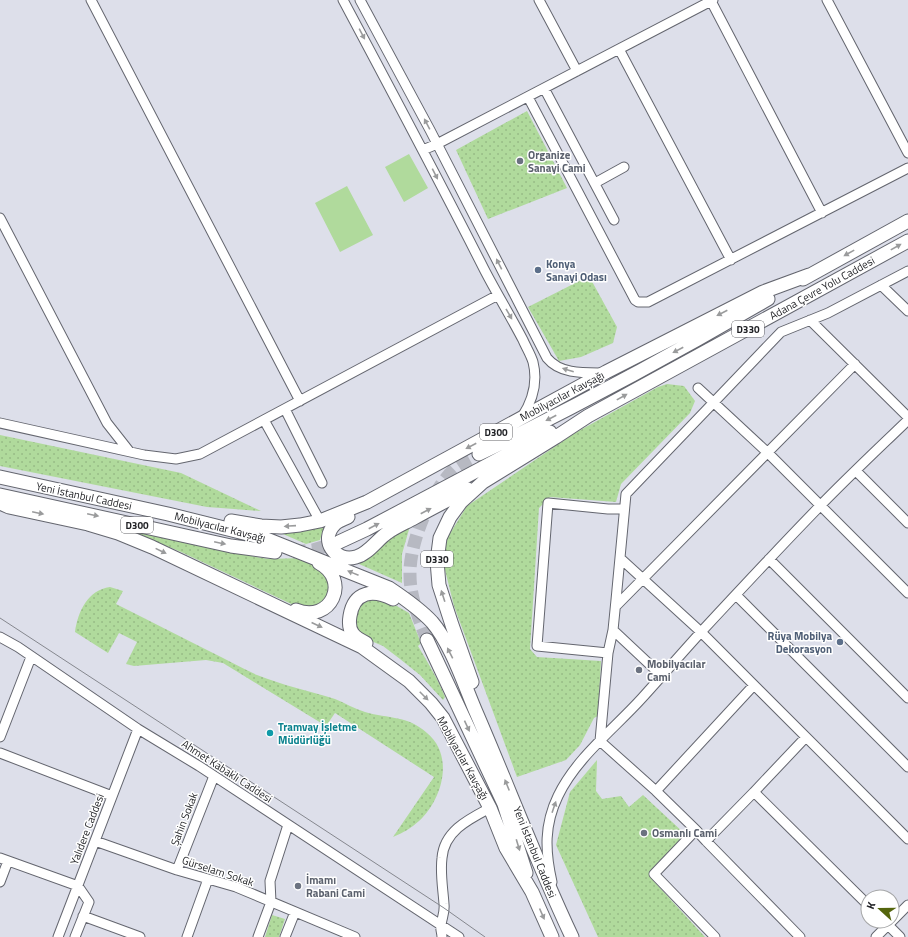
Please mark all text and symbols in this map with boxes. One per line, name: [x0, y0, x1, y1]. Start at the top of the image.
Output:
one-way arrow: [358, 29, 365, 40]
one-way arrow: [423, 118, 430, 129]
place label: Organize Sanayi Cami: [528, 147, 586, 176]
marker: Organize Sanayi Cami: [515, 156, 525, 166]
one-way arrow: [432, 168, 439, 180]
one-way arrow: [890, 244, 901, 251]
one-way arrow: [844, 250, 855, 257]
street label: Adana Çevre Yolu Caddesi: [767, 252, 877, 324]
place label: Konya Sanayi Odası: [546, 256, 607, 285]
one-way arrow: [496, 258, 502, 270]
marker: Konya Sanayi Odası: [533, 265, 543, 275]
one-way arrow: [505, 308, 512, 320]
one-way arrow: [717, 310, 728, 316]
road number: D330: [732, 321, 764, 337]
one-way arrow: [672, 346, 684, 353]
street label: Mobilyacılar Kavşağı: [517, 367, 607, 425]
one-way arrow: [561, 367, 573, 373]
one-way arrow: [616, 394, 628, 400]
one-way arrow: [546, 415, 557, 422]
road number: D300: [480, 424, 512, 440]
one-way arrow: [465, 442, 477, 449]
street label: Yeni İstanbul Caddesi: [35, 478, 133, 514]
street label: Mobilyacılar Kavşağı: [173, 508, 267, 546]
one-way arrow: [421, 508, 432, 515]
one-way arrow: [31, 511, 44, 517]
one-way arrow: [87, 513, 99, 519]
road number: D300: [121, 517, 153, 533]
one-way arrow: [284, 522, 296, 529]
one-way arrow: [368, 522, 380, 529]
one-way arrow: [214, 541, 226, 547]
one-way arrow: [156, 548, 167, 554]
road number: D330: [421, 551, 453, 567]
one-way arrow: [347, 570, 358, 576]
one-way arrow: [440, 590, 446, 602]
one-way arrow: [311, 622, 322, 628]
place label: Rüya Mobilya Dekorasyon: [768, 628, 832, 657]
marker: Rüya Mobilya Dekorasyon: [835, 637, 845, 647]
one-way arrow: [447, 647, 453, 659]
place label: Mobilyacılar Cami: [647, 656, 705, 685]
marker: Mobilyacılar Cami: [634, 665, 644, 675]
one-way arrow: [419, 692, 429, 701]
street label: Mobilyacılar Kavşağı: [433, 713, 493, 803]
place label: Tramvay İşletme Müdürlüğü: [278, 719, 357, 748]
one-way arrow: [465, 720, 471, 732]
marker: Tramvay İşletme Müdürlüğü: [265, 728, 275, 738]
street label: Ahmet Kabaklı Caddesi: [178, 736, 276, 806]
one-way arrow: [504, 779, 510, 791]
street label: Şahin Sokak: [167, 789, 202, 848]
street label: Yalıdere Caddesi: [66, 791, 108, 867]
one-way arrow: [551, 800, 557, 812]
street label: Yeni İstanbul Caddesi: [509, 804, 561, 900]
place label: Osmanlı Cami: [652, 825, 717, 841]
marker: Osmanlı Cami: [639, 828, 649, 838]
one-way arrow: [515, 840, 521, 852]
street label: Gürselam Sokak: [180, 852, 257, 890]
place label: İmamı Rabani Cami: [306, 872, 365, 901]
marker: İmamı Rabani Cami: [293, 881, 303, 891]
north arrow: [860, 889, 900, 929]
text: K: [862, 899, 879, 911]
one-way arrow: [539, 909, 545, 920]

